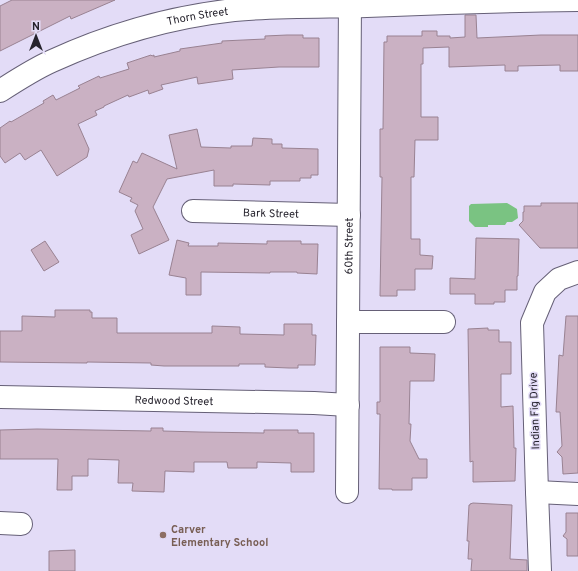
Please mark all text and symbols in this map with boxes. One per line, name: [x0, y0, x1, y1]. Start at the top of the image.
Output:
street label: Thorn Street: [166, 5, 229, 29]
north arrow: [16, 16, 56, 56]
text: N: [32, 20, 40, 34]
street label: Bark Street: [243, 206, 299, 222]
street label: 60th Street: [342, 218, 357, 274]
street label: Indian Fig Drive: [527, 372, 543, 450]
street label: Redwood Street: [134, 394, 214, 409]
place label: Carver Elementary School: [171, 523, 268, 550]
marker: Carver Elementary School: [158, 530, 168, 540]

